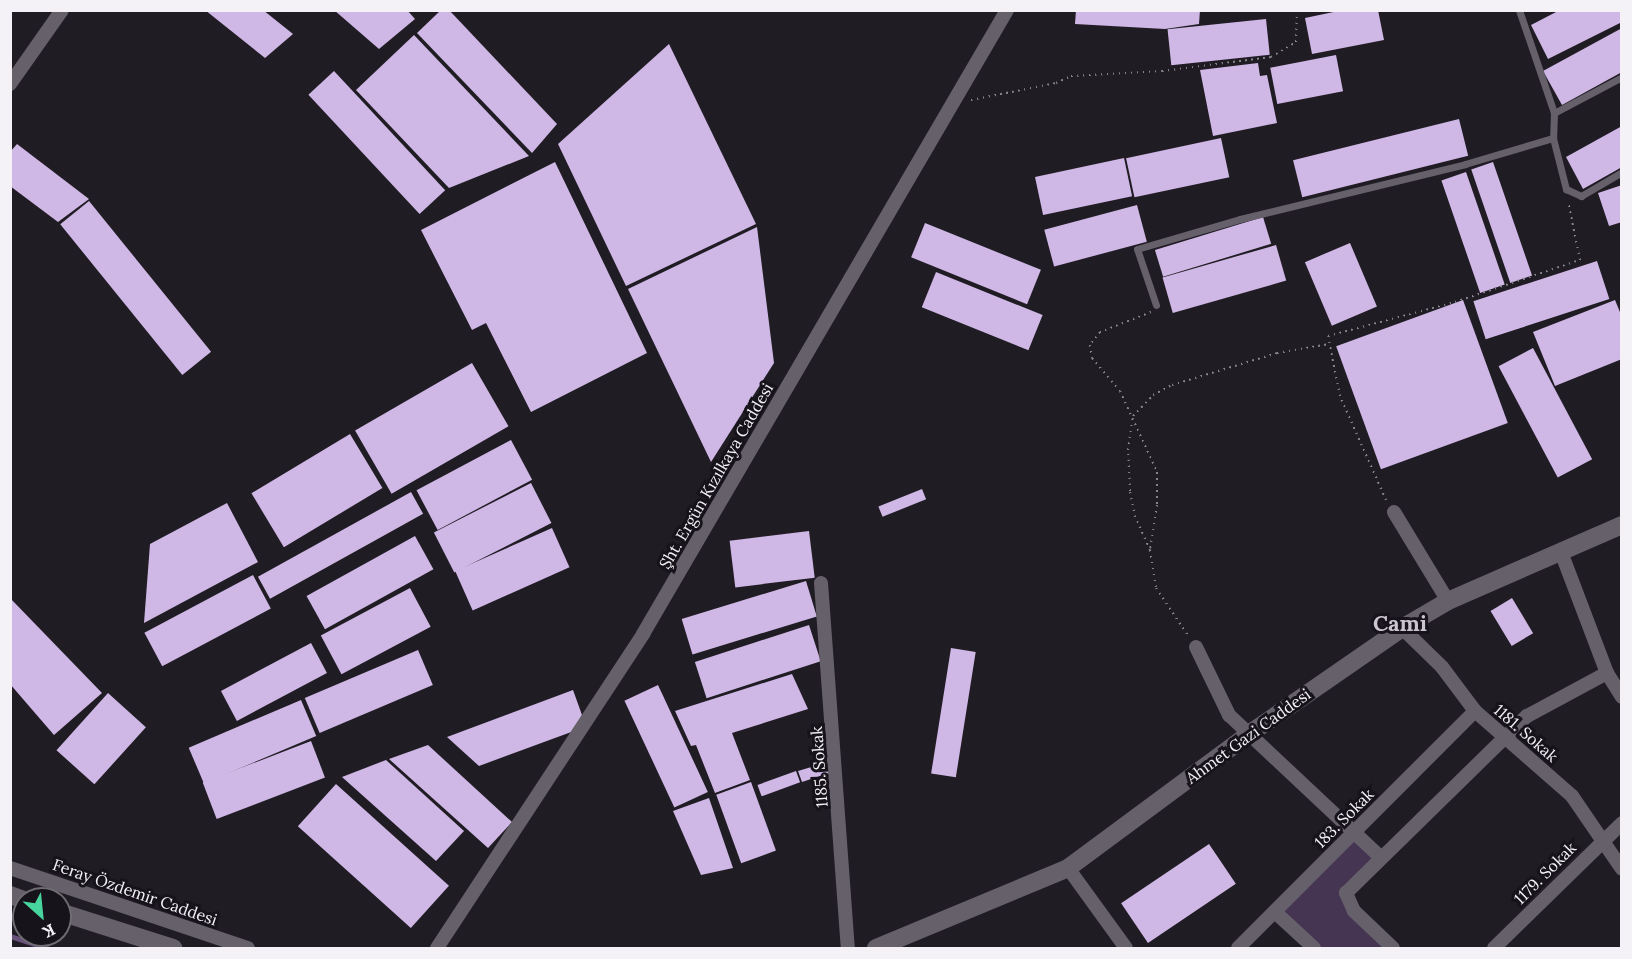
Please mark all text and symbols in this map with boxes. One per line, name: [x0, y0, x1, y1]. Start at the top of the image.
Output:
street label: Şht. Ergün Kızılkaya Caddesi: [655, 380, 777, 572]
district label: Cami: [1373, 611, 1427, 637]
street label: Ahmet Gazi Caddesi: [1182, 684, 1314, 788]
street label: 1181. Sokak: [1490, 700, 1562, 766]
street label: 1185. Sokak: [807, 726, 831, 808]
street label: 183. Sokak: [1310, 784, 1378, 852]
street label: 1179. Sokak: [1510, 838, 1580, 908]
street label: Feray Özdemir Caddesi: [50, 855, 220, 929]
north arrow: [12, 887, 72, 947]
text: K: [40, 920, 59, 943]

